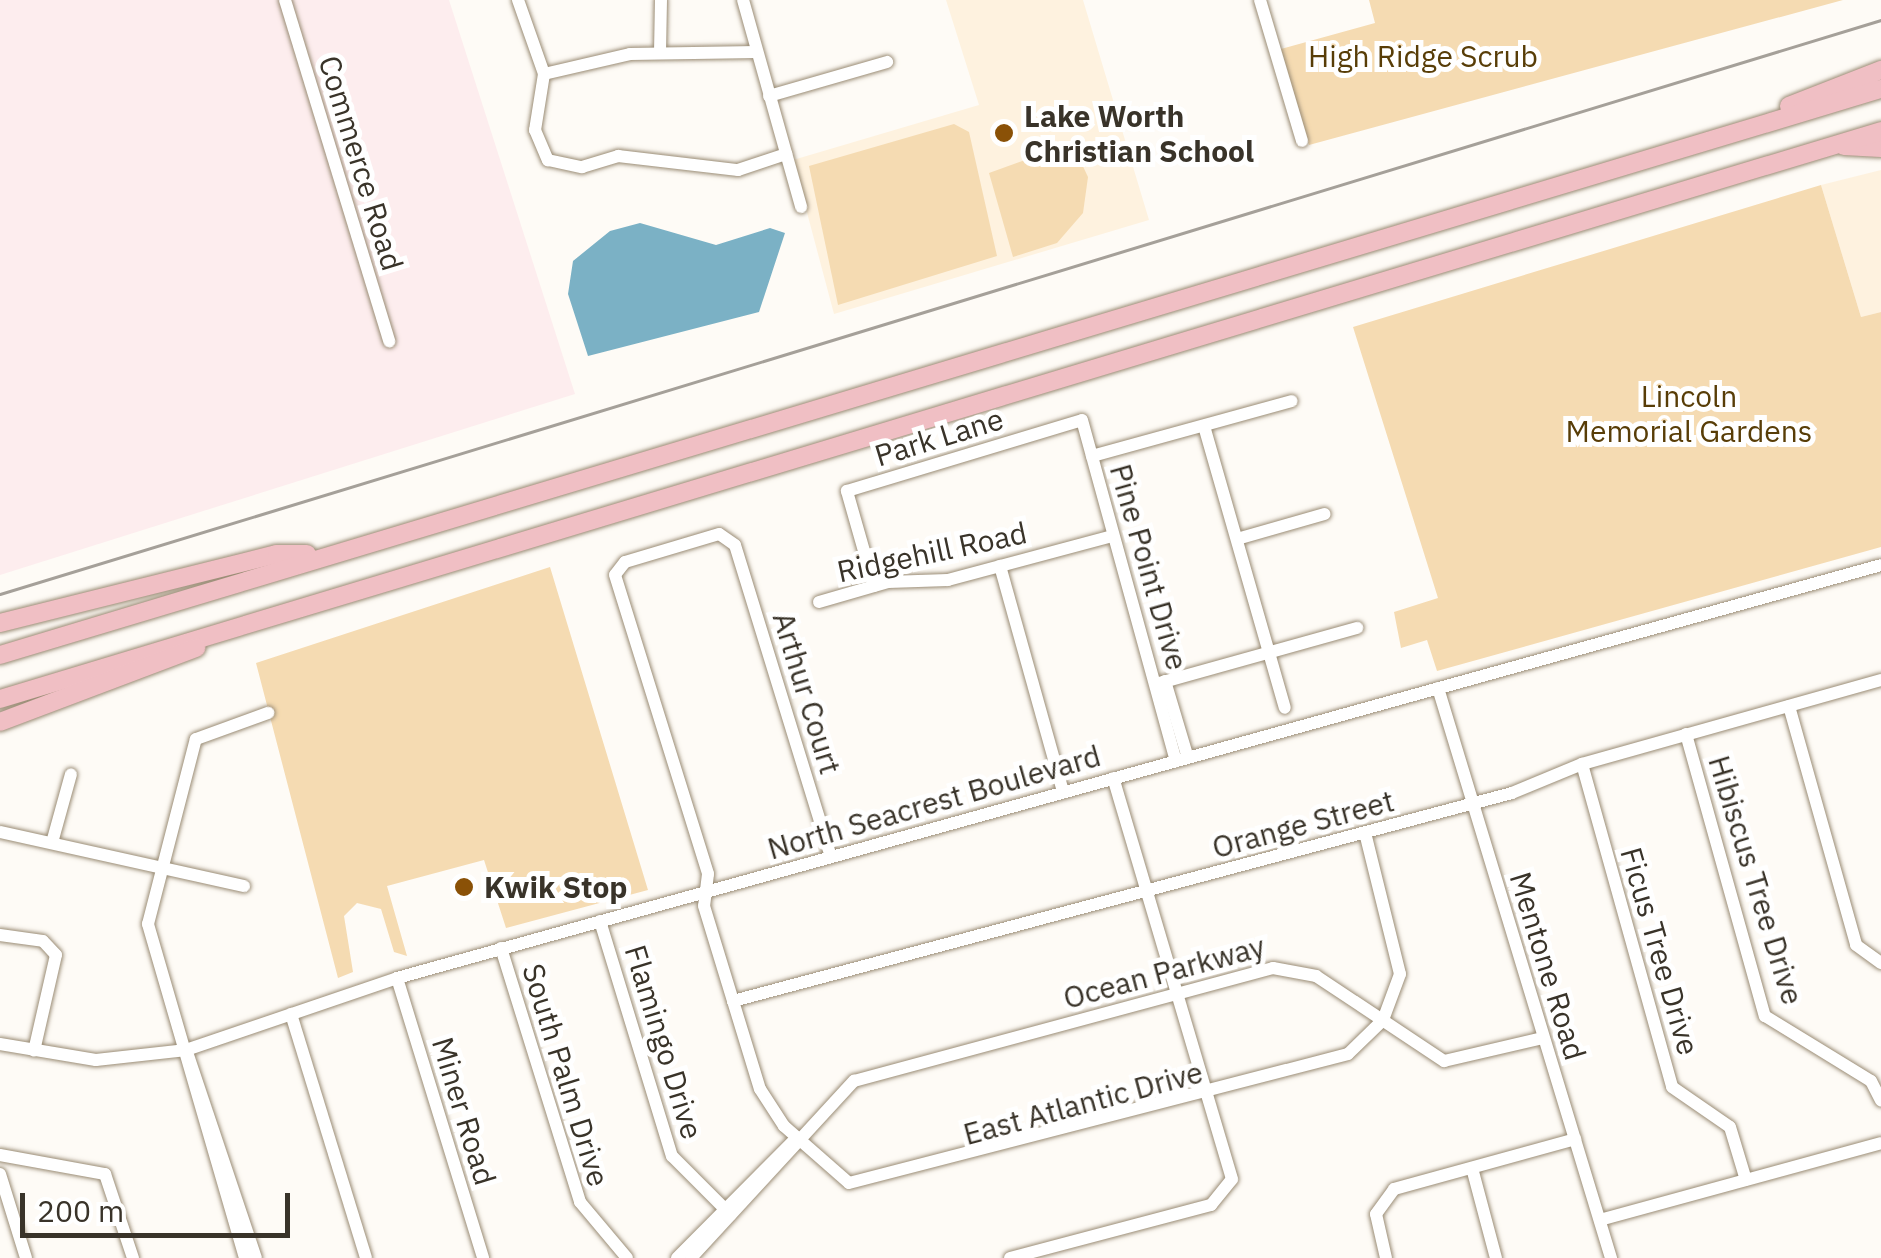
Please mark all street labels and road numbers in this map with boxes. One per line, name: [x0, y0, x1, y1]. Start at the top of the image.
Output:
street label: Commerce Road: [311, 51, 411, 275]
street label: Park Lane: [870, 400, 1008, 474]
street label: Pine Point Drive: [1102, 460, 1196, 674]
street label: Ridgehill Road: [834, 514, 1030, 590]
street label: Arthur Court: [765, 608, 849, 778]
street label: North Seacrest Boulevard: [763, 737, 1105, 867]
street label: Hibiscus Tree Drive: [1701, 751, 1811, 1009]
street label: Orange Street: [1208, 782, 1398, 866]
street label: Ficus Tree Drive: [1613, 843, 1707, 1059]
street label: Mentone Road: [1502, 868, 1594, 1064]
street label: Ocean Parkway: [1059, 928, 1269, 1016]
street label: Flamingo Drive: [617, 941, 711, 1143]
street label: South Palm Drive: [515, 959, 617, 1191]
street label: Miner Road: [425, 1033, 503, 1189]
street label: East Atlantic Drive: [959, 1054, 1207, 1152]

